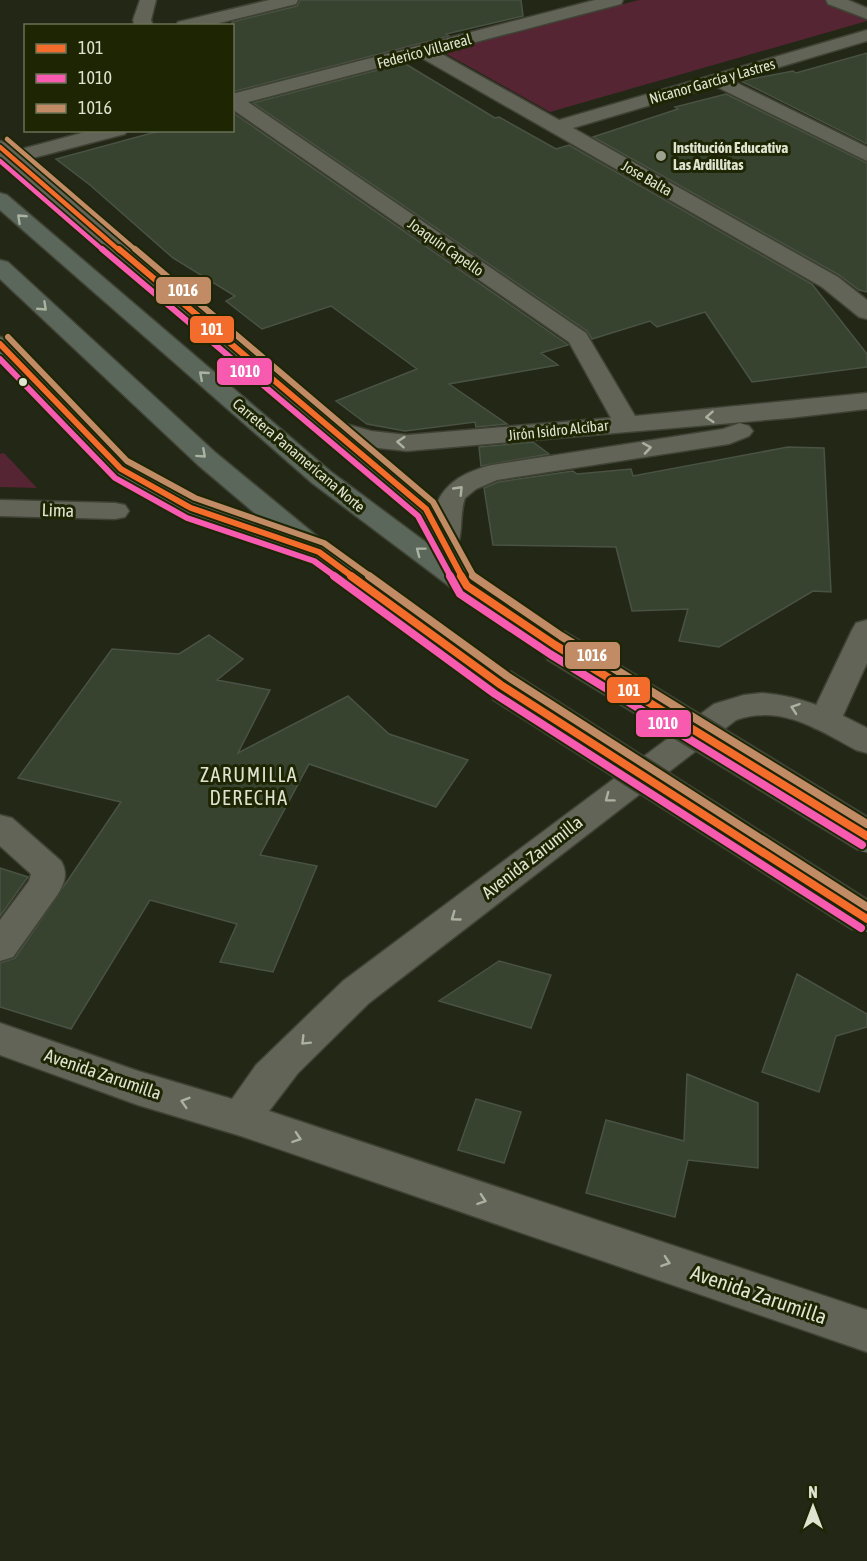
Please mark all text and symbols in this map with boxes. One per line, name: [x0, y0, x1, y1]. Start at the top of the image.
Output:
legend: [24, 24, 234, 132]
street label: Federico Villareal: [375, 30, 473, 72]
text: 101: [78, 37, 103, 58]
street label: Nicanor García y Lastres: [647, 55, 777, 107]
text: 1010: [78, 67, 112, 88]
text: 1016: [78, 97, 112, 118]
place label: Institución Educativa Las Ardillitas: [673, 139, 788, 173]
marker: Institución Educativa Las Ardillitas: [654, 149, 668, 163]
street label: Jose Balta: [619, 157, 675, 199]
one-way arrow: [17, 215, 28, 226]
street label: Joaquín Capello: [405, 215, 487, 279]
line badge: 1016: [155, 276, 212, 305]
text: 1016: [168, 281, 199, 299]
one-way arrow: [36, 300, 47, 311]
line badge: 101: [189, 315, 235, 344]
text: 101: [201, 320, 224, 338]
line badge: 1010: [216, 357, 273, 386]
text: 1010: [230, 362, 261, 380]
one-way arrow: [199, 371, 210, 382]
unlabelled marker: [17, 376, 29, 388]
street label: Carretera Panamericana Norte: [229, 395, 369, 515]
one-way arrow: [705, 410, 714, 423]
street label: Jirón Isidro Alcíbar: [507, 416, 610, 444]
one-way arrow: [397, 436, 406, 449]
one-way arrow: [642, 443, 652, 455]
one-way arrow: [195, 447, 205, 458]
one-way arrow: [452, 486, 463, 496]
street label: Lima: [41, 499, 75, 521]
one-way arrow: [415, 547, 426, 558]
line badge: 1016: [564, 641, 621, 670]
text: 1016: [577, 646, 608, 664]
line badge: 101: [606, 676, 651, 704]
text: 101: [618, 681, 641, 699]
one-way arrow: [790, 703, 801, 715]
line badge: 1010: [635, 709, 692, 738]
text: 1010: [648, 714, 679, 732]
district label: ZARUMILLA DERECHA: [200, 763, 298, 809]
one-way arrow: [605, 791, 616, 802]
street label: Avenida Zarumilla: [477, 811, 587, 903]
one-way arrow: [450, 910, 461, 921]
one-way arrow: [301, 1033, 312, 1044]
street label: Avenida Zarumilla: [42, 1044, 164, 1104]
one-way arrow: [180, 1097, 191, 1109]
one-way arrow: [291, 1131, 302, 1143]
one-way arrow: [476, 1193, 487, 1206]
one-way arrow: [660, 1255, 671, 1268]
street label: Avenida Zarumilla: [688, 1259, 830, 1329]
north arrow: [783, 1477, 843, 1537]
text: N: [808, 1483, 818, 1501]

